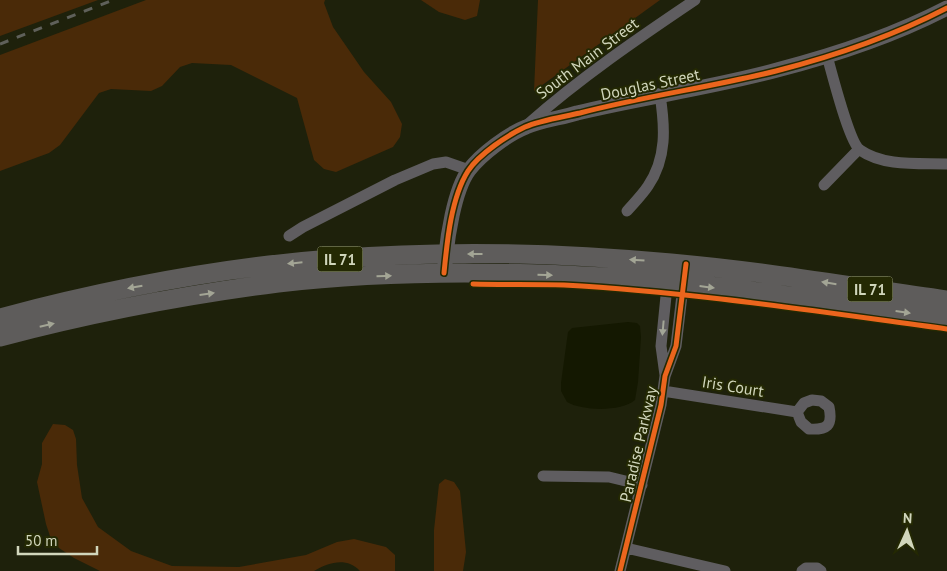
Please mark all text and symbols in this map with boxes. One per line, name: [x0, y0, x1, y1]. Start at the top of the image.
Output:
street label: South Main Street: [532, 13, 643, 103]
street label: Douglas Street: [599, 64, 702, 104]
road number: IL 71: [318, 246, 362, 272]
one-way arrow: [467, 250, 483, 258]
one-way arrow: [629, 256, 645, 264]
one-way arrow: [287, 259, 303, 267]
one-way arrow: [376, 271, 392, 279]
one-way arrow: [537, 271, 553, 279]
road number: IL 71: [848, 276, 892, 302]
one-way arrow: [821, 279, 837, 287]
one-way arrow: [126, 283, 142, 291]
one-way arrow: [699, 283, 715, 291]
one-way arrow: [199, 289, 215, 297]
one-way arrow: [895, 309, 911, 317]
one-way arrow: [40, 321, 55, 329]
one-way arrow: [659, 321, 667, 337]
street label: Iris Court: [701, 371, 766, 401]
street label: Paradise Parkway: [615, 384, 661, 504]
north arrow: [882, 506, 932, 556]
text: N: [903, 509, 913, 527]
scale bar: [18, 524, 96, 556]
text: 50 m: [25, 531, 58, 550]

